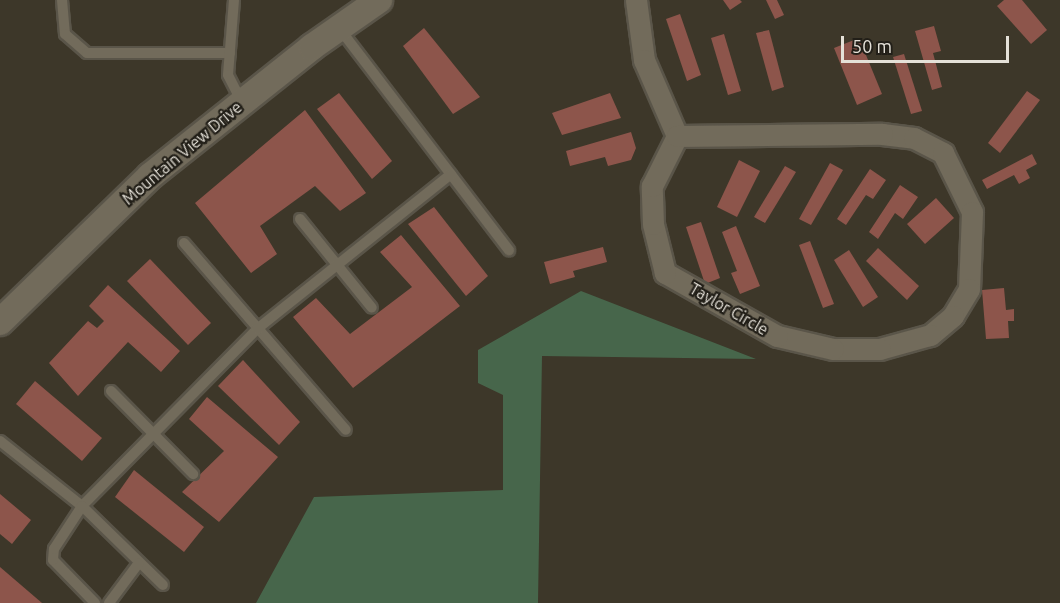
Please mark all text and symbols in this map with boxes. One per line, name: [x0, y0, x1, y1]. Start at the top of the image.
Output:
scale bar: [844, 24, 1012, 62]
text: 50 m: [852, 36, 892, 56]
street label: Mountain View Drive: [118, 97, 246, 209]
street label: Taylor Circle: [686, 279, 772, 339]

